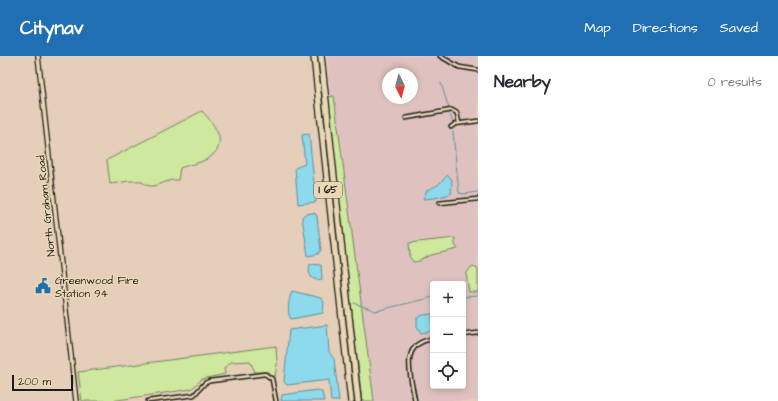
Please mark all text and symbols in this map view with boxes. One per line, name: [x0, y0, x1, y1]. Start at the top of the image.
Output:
text: Citynav: [20, 15, 83, 42]
text: Map: [584, 18, 611, 38]
text: Directions: [633, 18, 698, 38]
text: Saved: [720, 18, 758, 38]
north arrow: [382, 68, 418, 104]
text: Nearby: [494, 70, 551, 94]
text: 0 results: [707, 73, 762, 91]
street label: North Graham Road: [33, 154, 59, 258]
road number: I 65: [314, 182, 342, 198]
place label: Greenwood Fire Station 94: [55, 273, 139, 301]
public building icon: Greenwood Fire Station 94: [34, 277, 52, 295]
map controls: [430, 281, 466, 389]
button: +: [430, 281, 466, 317]
button: −: [430, 317, 466, 353]
button: locate: [430, 353, 466, 389]
scale bar: [12, 373, 73, 392]
text: 200 m: [18, 374, 51, 389]

